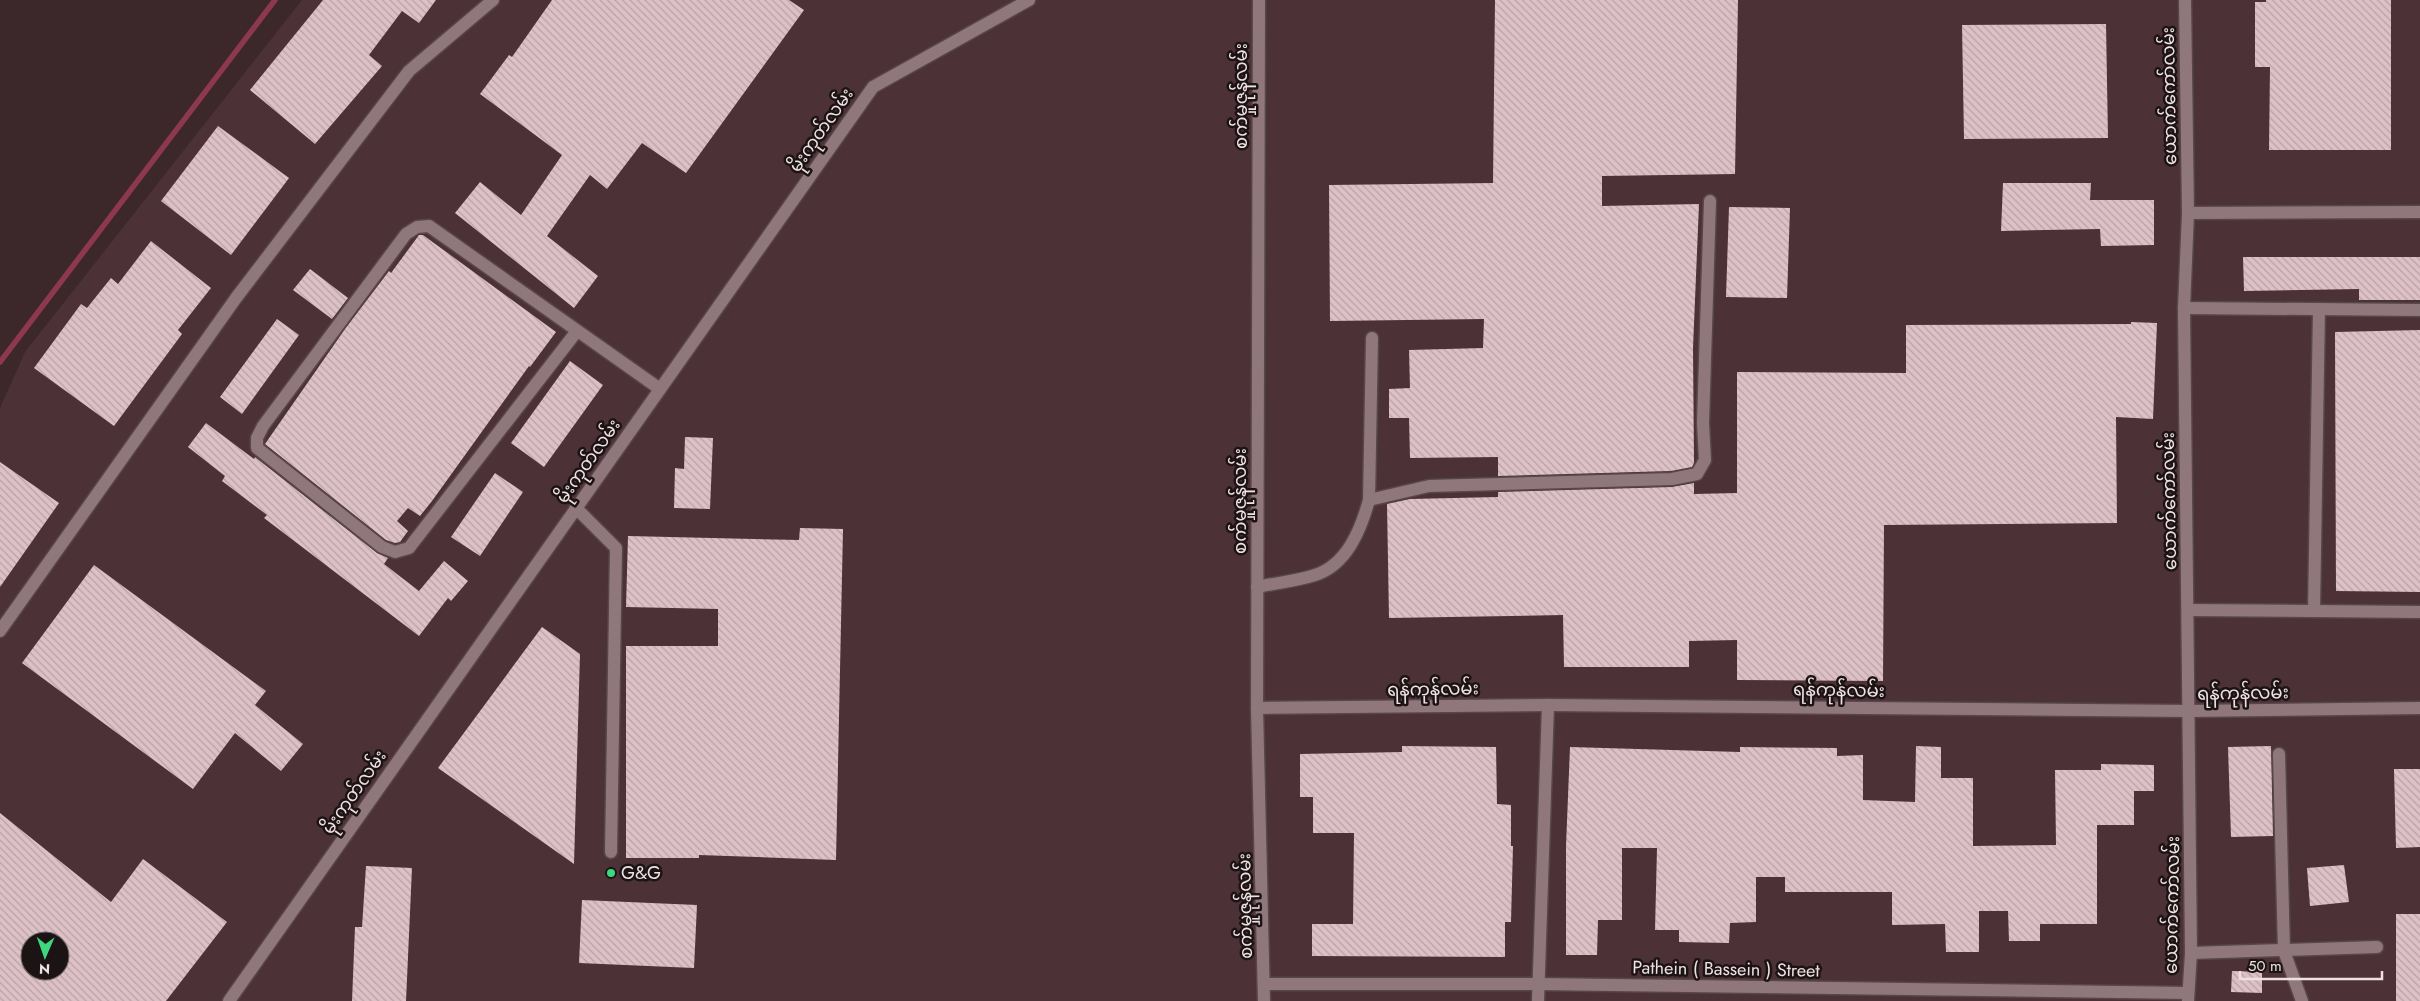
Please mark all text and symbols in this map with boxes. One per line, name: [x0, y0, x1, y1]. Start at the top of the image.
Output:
street label: ယောက်ကော်လမ်း: [2155, 27, 2183, 165]
street label: စက်မှုဇုန်လမ်း: [1228, 43, 1256, 149]
street label: မိုးကုတ်လမ်း: [782, 82, 861, 179]
street label: မိုးကုတ်လမ်း: [549, 413, 628, 510]
street label: ယောက်ကော်လမ်း: [2155, 432, 2183, 570]
street label: စက်မှုဇုန်လမ်း: [1227, 448, 1255, 554]
street label: ရန်ကုန်လမ်း: [1387, 675, 1479, 705]
street label: ရန်ကုန်လမ်း: [1793, 676, 1885, 706]
street label: ရန်ကုန်လမ်း: [2197, 679, 2289, 709]
street label: မိုးကုတ်လမ်း: [315, 744, 394, 841]
street label: ယောက်ကော်လမ်း: [2158, 836, 2186, 974]
street label: စက်မှုဇုန်လမ်း: [1231, 853, 1261, 959]
place label: G&G: [621, 860, 661, 886]
marker: G&G: [605, 867, 617, 879]
north arrow: [20, 931, 70, 981]
scale bar: [2240, 948, 2382, 980]
street label: Pathein ( Bassein ) Street: [1632, 954, 1821, 984]
text: 50 m: [2248, 955, 2282, 977]
text: N: [39, 959, 50, 979]

